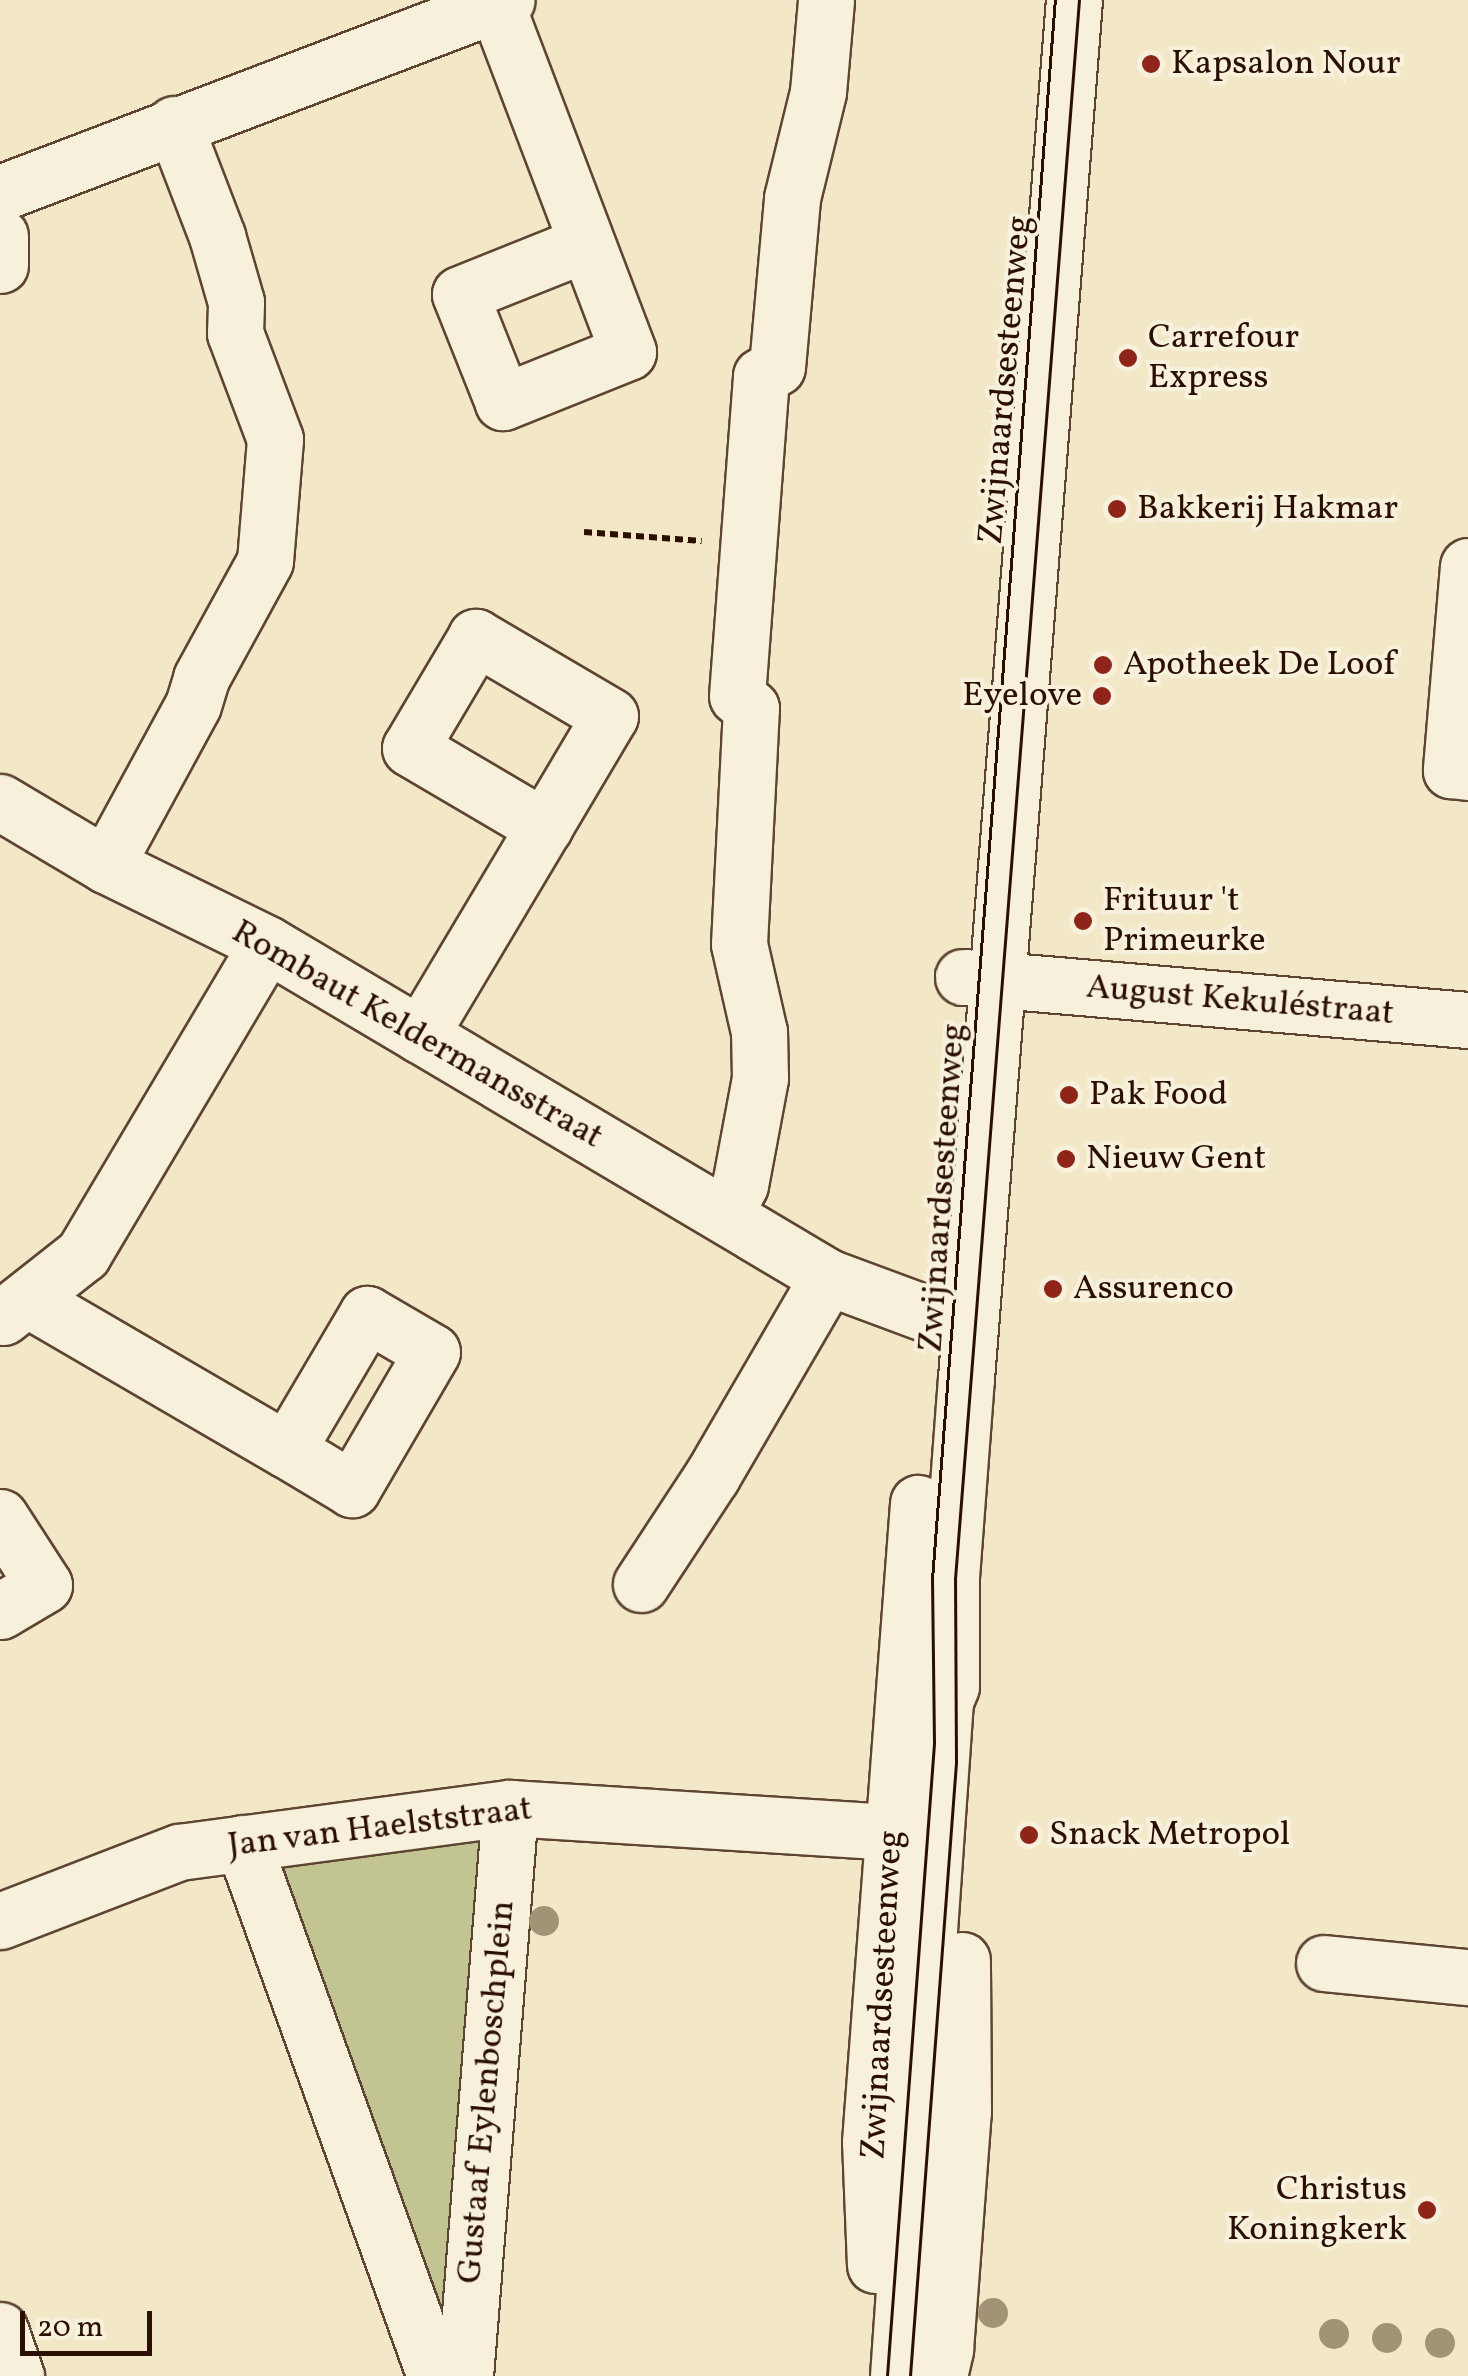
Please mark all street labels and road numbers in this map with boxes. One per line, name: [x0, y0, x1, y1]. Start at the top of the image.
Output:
street label: Zwijnaardsesteenweg: [971, 214, 1041, 546]
street label: Rombaut Keldermansstraat: [224, 911, 610, 1159]
street label: August Kekuléstraat: [1084, 967, 1396, 1035]
street label: Zwijnaardsesteenweg: [911, 1022, 975, 1354]
street label: Jan van Haelststraat: [225, 1788, 535, 1868]
street label: Zwijnaardsesteenweg: [853, 1829, 913, 2161]
street label: Gustaaf Eylenboschplein: [449, 1900, 525, 2284]

